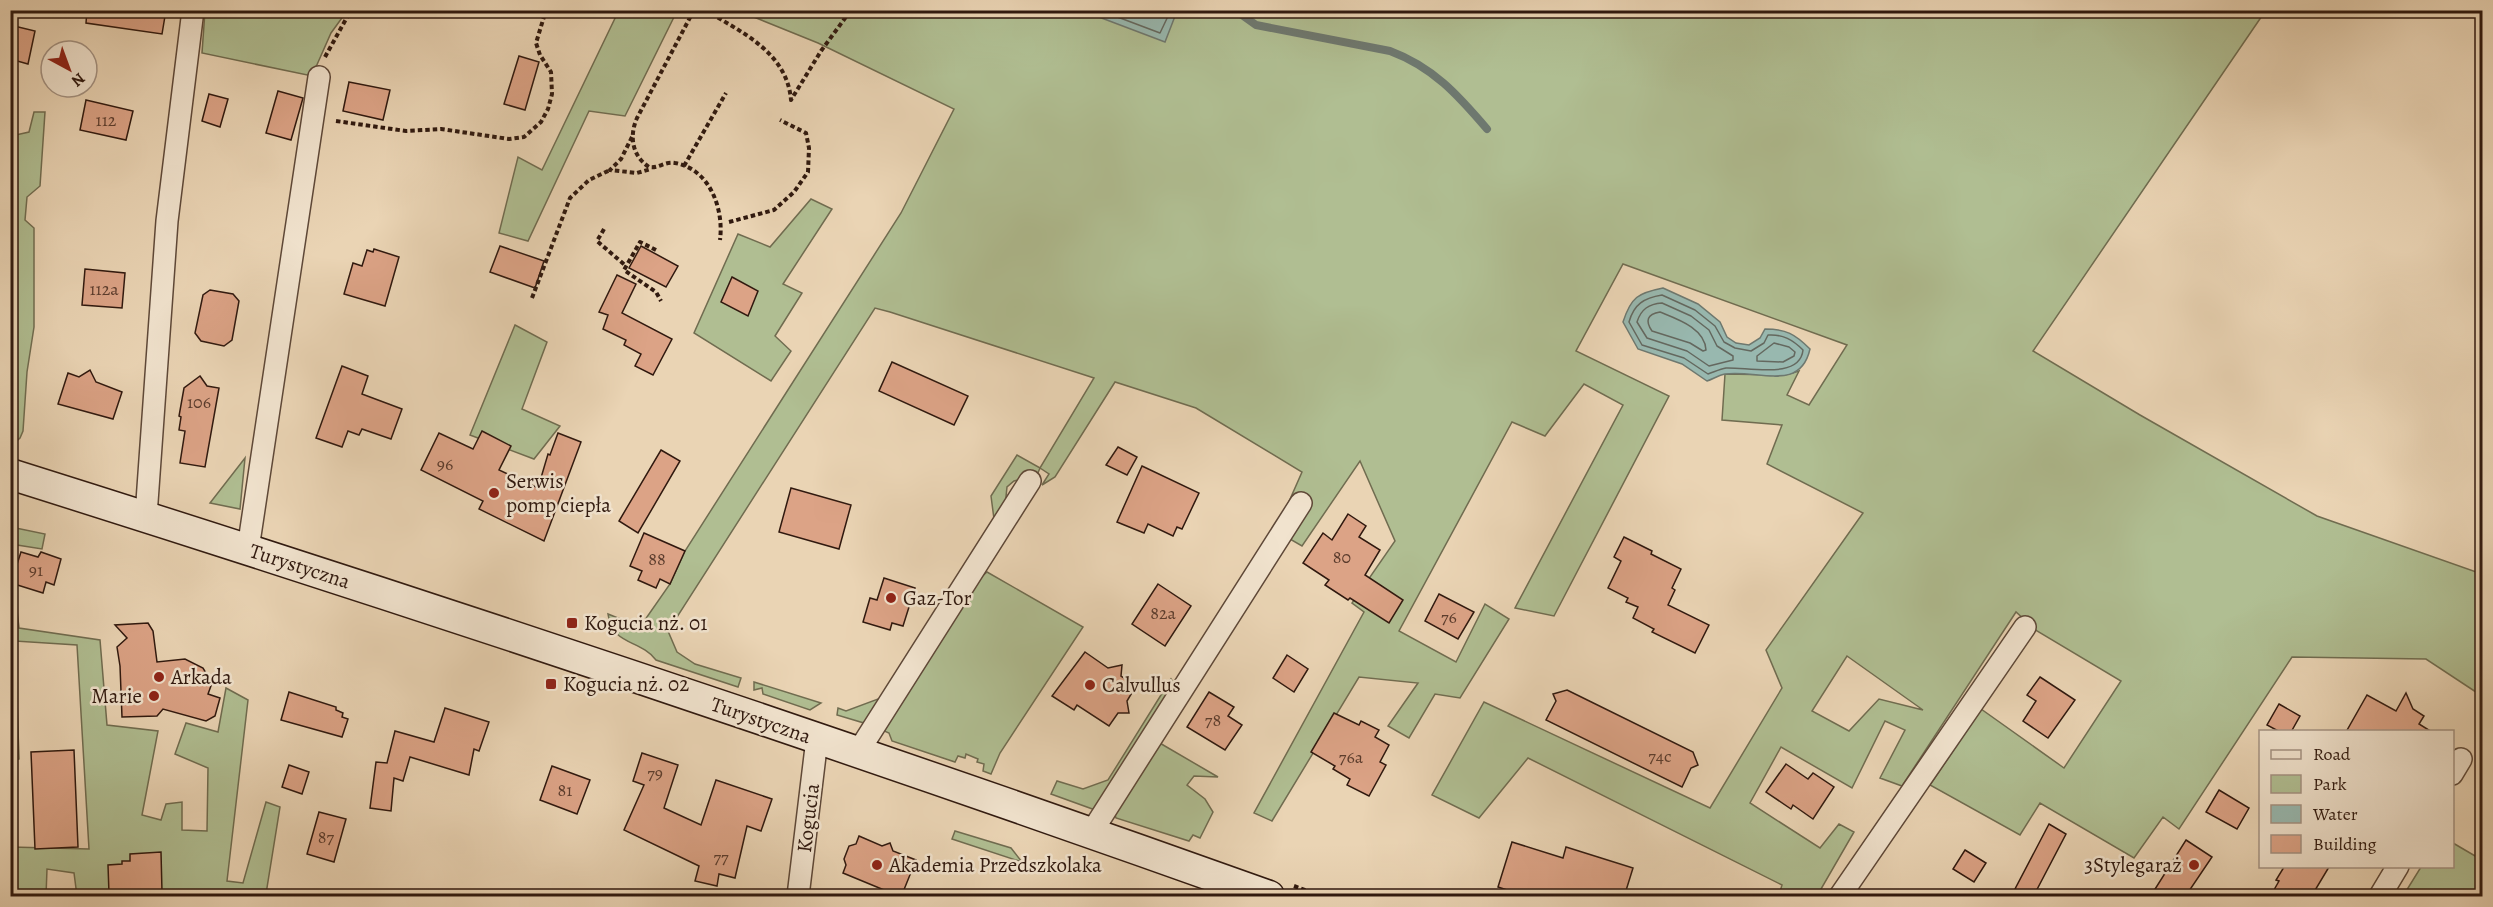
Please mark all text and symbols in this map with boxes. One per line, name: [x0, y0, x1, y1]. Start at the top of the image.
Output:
north arrow: [39, 39, 99, 99]
text: N: [66, 67, 90, 92]
house number: 112: [96, 108, 117, 132]
house number: 112a: [89, 277, 119, 301]
house number: 106: [187, 390, 211, 414]
house number: 96: [437, 452, 453, 476]
place label: Serwis pomp ciepła: [506, 467, 611, 519]
marker: Serwis pomp ciepła: [487, 486, 501, 500]
street label: Turystyczna: [246, 537, 354, 595]
house number: 80: [1333, 545, 1351, 569]
house number: 88: [648, 547, 666, 571]
house number: 91: [29, 558, 43, 582]
place label: Gaz-Tor: [903, 584, 971, 612]
marker: Gaz-Tor: [884, 591, 898, 605]
house number: 82a: [1150, 601, 1176, 625]
house number: 76: [1441, 605, 1457, 629]
place label: Kogucia nż. 01: [584, 609, 707, 637]
marker: Kogucia nż. 01: [565, 616, 579, 630]
place label: Arkada: [170, 663, 232, 691]
marker: Arkada: [152, 670, 166, 684]
place label: Kogucia nż. 02: [563, 670, 689, 698]
place label: Calvullus: [1102, 671, 1181, 699]
marker: Kogucia nż. 02: [544, 677, 558, 691]
marker: Calvullus: [1083, 678, 1097, 692]
place label: Marie: [91, 682, 142, 710]
marker: Marie: [147, 689, 161, 703]
street label: Turystyczna: [707, 690, 815, 750]
house number: 78: [1205, 708, 1221, 732]
legend: [2259, 730, 2454, 868]
text: Road: [2313, 742, 2351, 766]
house number: 74c: [1648, 744, 1672, 768]
house number: 76a: [1339, 745, 1364, 769]
house number: 79: [647, 761, 663, 785]
text: Park: [2313, 772, 2347, 796]
house number: 81: [558, 778, 572, 802]
street label: Kogucia: [790, 782, 826, 854]
text: Water: [2312, 802, 2358, 826]
house number: 87: [318, 825, 335, 849]
text: Building: [2313, 832, 2377, 856]
house number: 77: [713, 845, 729, 869]
place label: Akademia Przedszkolaka: [888, 851, 1102, 879]
place label: 3Stylegaraż: [2084, 851, 2182, 879]
marker: Akademia Przedszkolaka: [870, 858, 884, 872]
marker: 3Stylegaraż: [2187, 858, 2201, 872]

